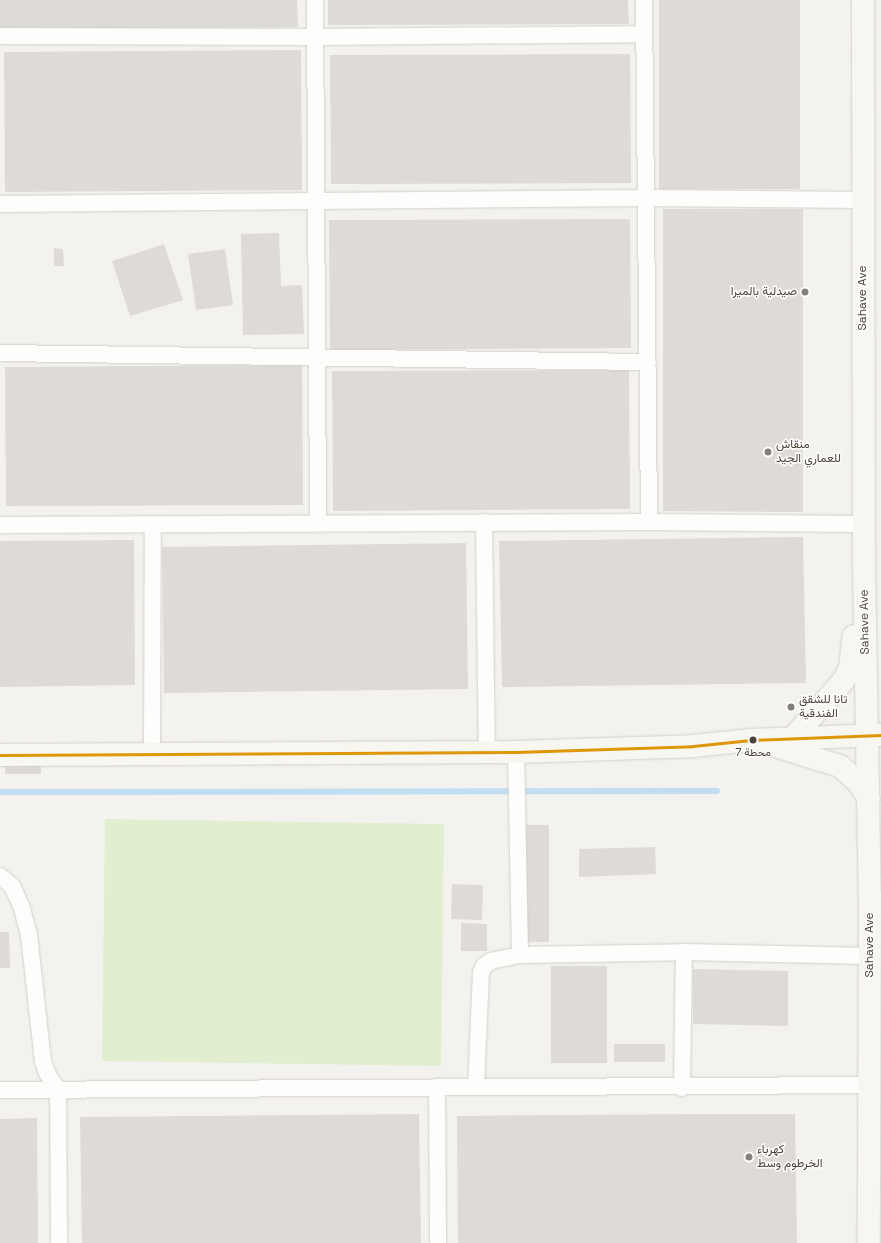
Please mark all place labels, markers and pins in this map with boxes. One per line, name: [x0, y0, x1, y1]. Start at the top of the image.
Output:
place label: صيدلية بالميرا: [731, 285, 797, 299]
marker: صيدلية بالميرا: [800, 287, 810, 297]
place label: منقاش للعماري الجيد: [776, 438, 841, 466]
marker: منقاش للعماري الجيد: [763, 447, 773, 457]
place label: تانا للشقق الفندقية: [799, 693, 847, 721]
marker: تانا للشقق الفندقية: [786, 702, 796, 712]
marker: محطة 7: [748, 735, 758, 745]
place label: محطة 7: [735, 745, 771, 759]
place label: كهرباء الخرطوم وسط: [757, 1143, 822, 1171]
marker: كهرباء الخرطوم وسط: [744, 1152, 754, 1162]

